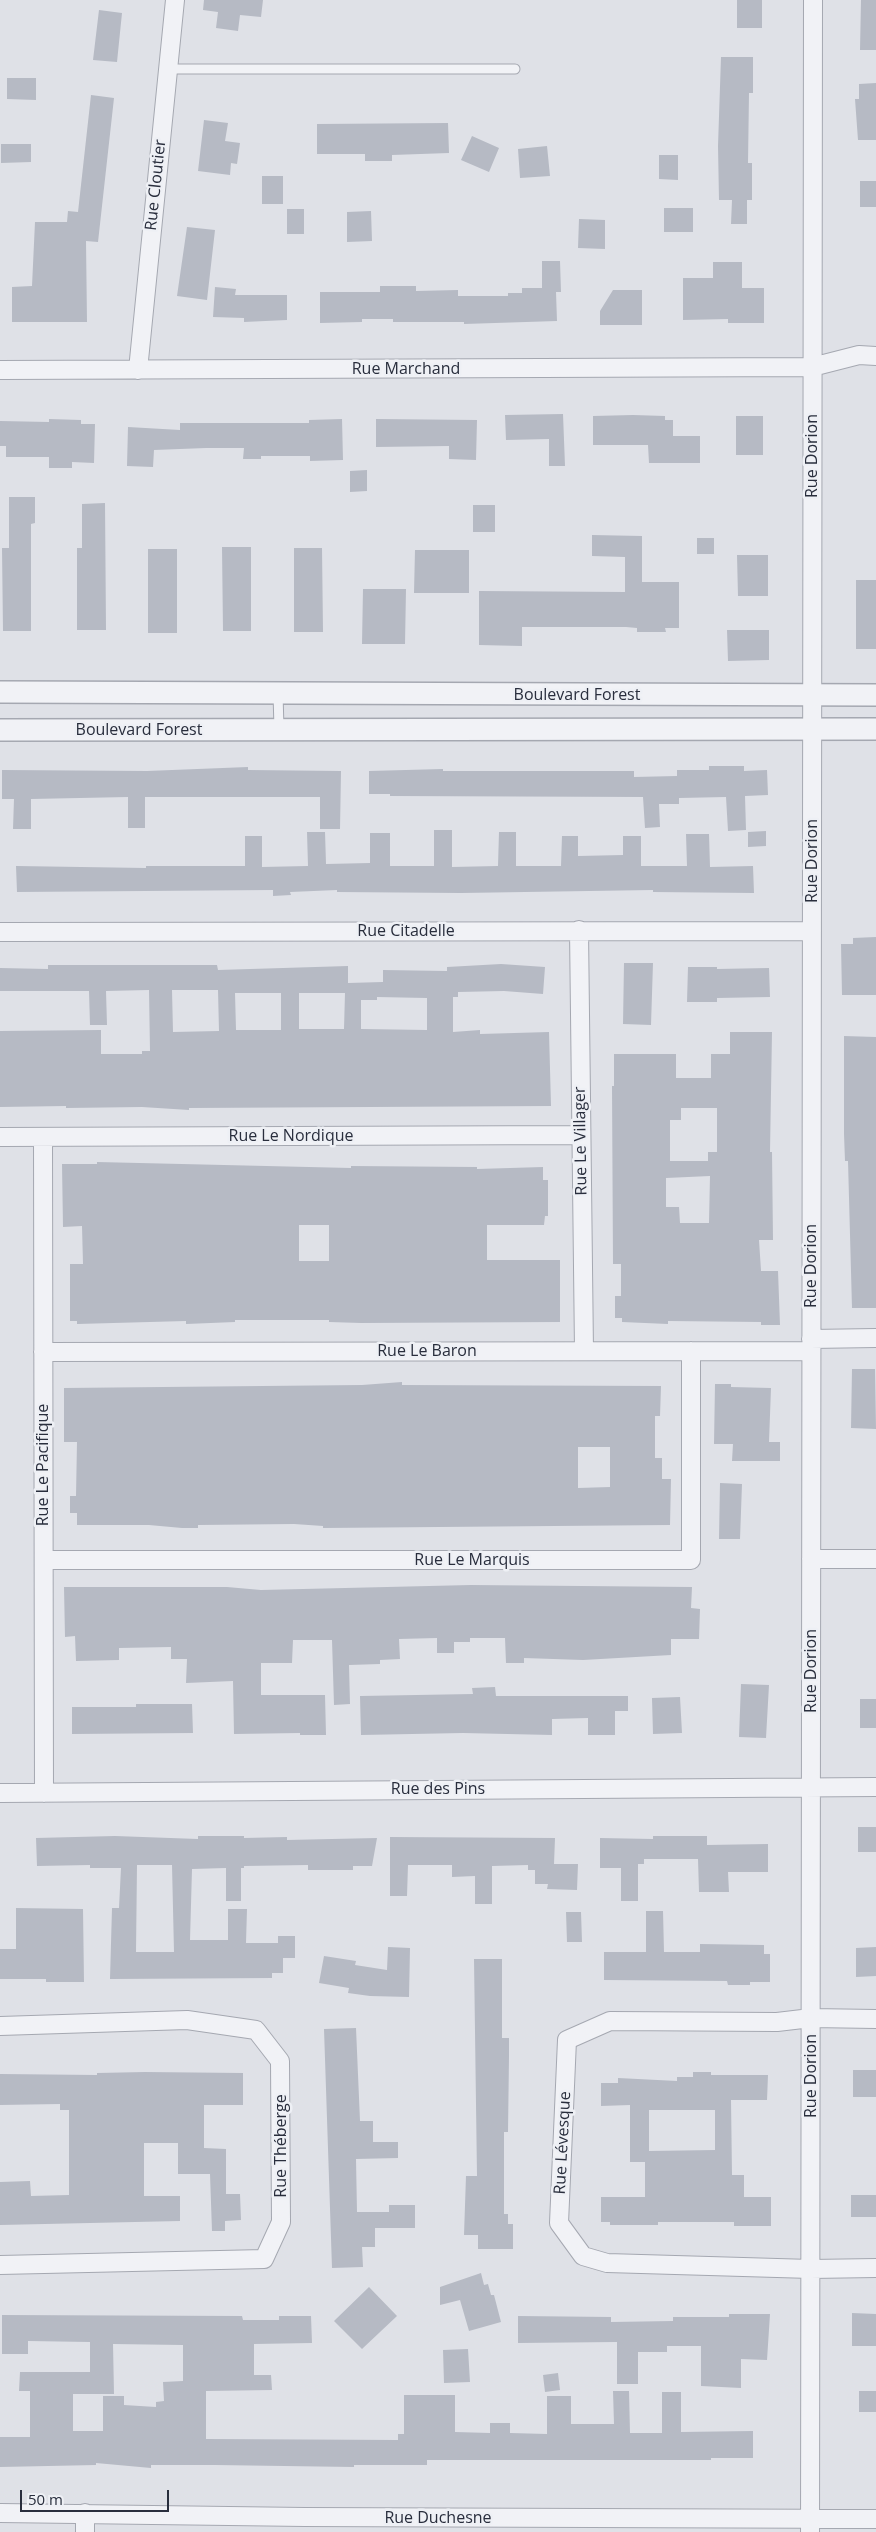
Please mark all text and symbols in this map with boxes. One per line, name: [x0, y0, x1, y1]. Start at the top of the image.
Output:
street label: Rue Cloutier: [142, 138, 170, 232]
street label: Rue Marchand: [352, 359, 460, 379]
street label: Rue Dorion: [802, 414, 822, 498]
street label: Boulevard Forest: [514, 685, 640, 705]
street label: Boulevard Forest: [76, 720, 202, 740]
street label: Rue Dorion: [802, 819, 822, 903]
street label: Rue Citadelle: [357, 921, 455, 941]
street label: Rue Le Villager: [570, 1086, 592, 1196]
street label: Rue Le Nordique: [229, 1126, 353, 1146]
street label: Rue Dorion: [801, 1224, 821, 1308]
street label: Rue Le Baron: [377, 1341, 477, 1361]
street label: Rue Le Pacifique: [33, 1404, 53, 1526]
street label: Rue Le Marquis: [414, 1550, 530, 1570]
street label: Rue Dorion: [801, 1629, 821, 1713]
street label: Rue des Pins: [391, 1779, 485, 1799]
street label: Rue Dorion: [801, 2034, 821, 2118]
street label: Rue Lévesque: [551, 2091, 575, 2195]
street label: Rue Théberge: [271, 2094, 291, 2198]
scale bar: [22, 2480, 171, 2512]
text: 50 m: [28, 2489, 63, 2509]
street label: Rue Duchesne: [384, 2508, 492, 2528]

